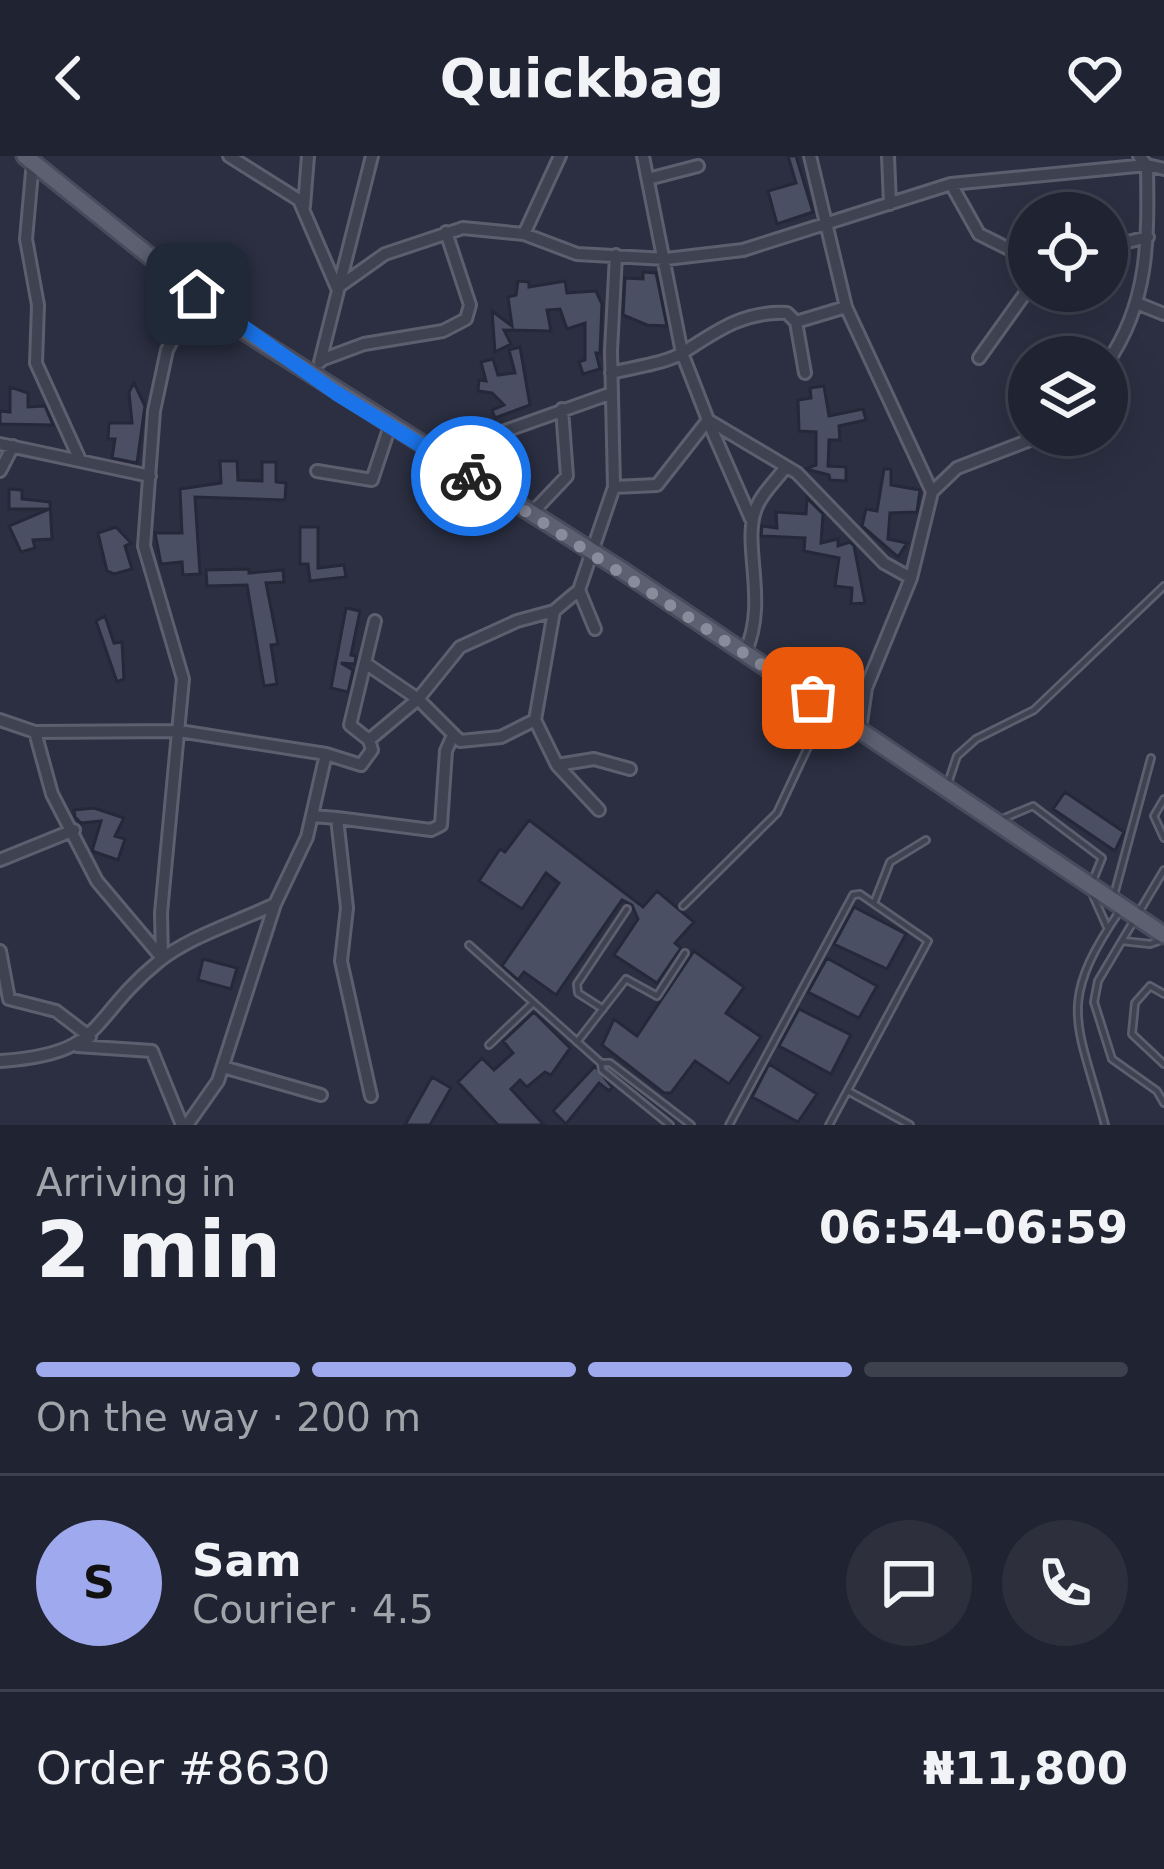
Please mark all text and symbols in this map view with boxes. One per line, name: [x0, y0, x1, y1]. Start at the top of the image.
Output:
icon: back: [36, 45, 102, 111]
icon: heart: [1062, 45, 1128, 111]
text: Quickbag: [440, 47, 724, 110]
map controls: [1008, 192, 1128, 456]
button: locate: [1008, 192, 1128, 312]
pin: [146, 243, 248, 345]
icon: home: [164, 261, 230, 327]
button: layers: [1008, 336, 1128, 456]
courier: [411, 416, 531, 536]
icon: bike: [438, 443, 504, 509]
pin: [762, 647, 864, 749]
icon: bag: [780, 665, 846, 731]
text: Arriving in: [36, 1160, 236, 1205]
text: 06:54–06:59: [819, 1201, 1128, 1254]
text: 2 min: [36, 1205, 281, 1295]
text: On the way · 200 m: [36, 1395, 421, 1440]
button: chat: [846, 1520, 972, 1646]
button: phone: [1002, 1520, 1128, 1646]
text: Sam: [192, 1534, 302, 1587]
text: S: [83, 1556, 115, 1609]
text: Courier · 4.5: [192, 1587, 434, 1632]
text: Order #8630: [36, 1742, 330, 1795]
text: ₦11,800: [923, 1742, 1128, 1795]

